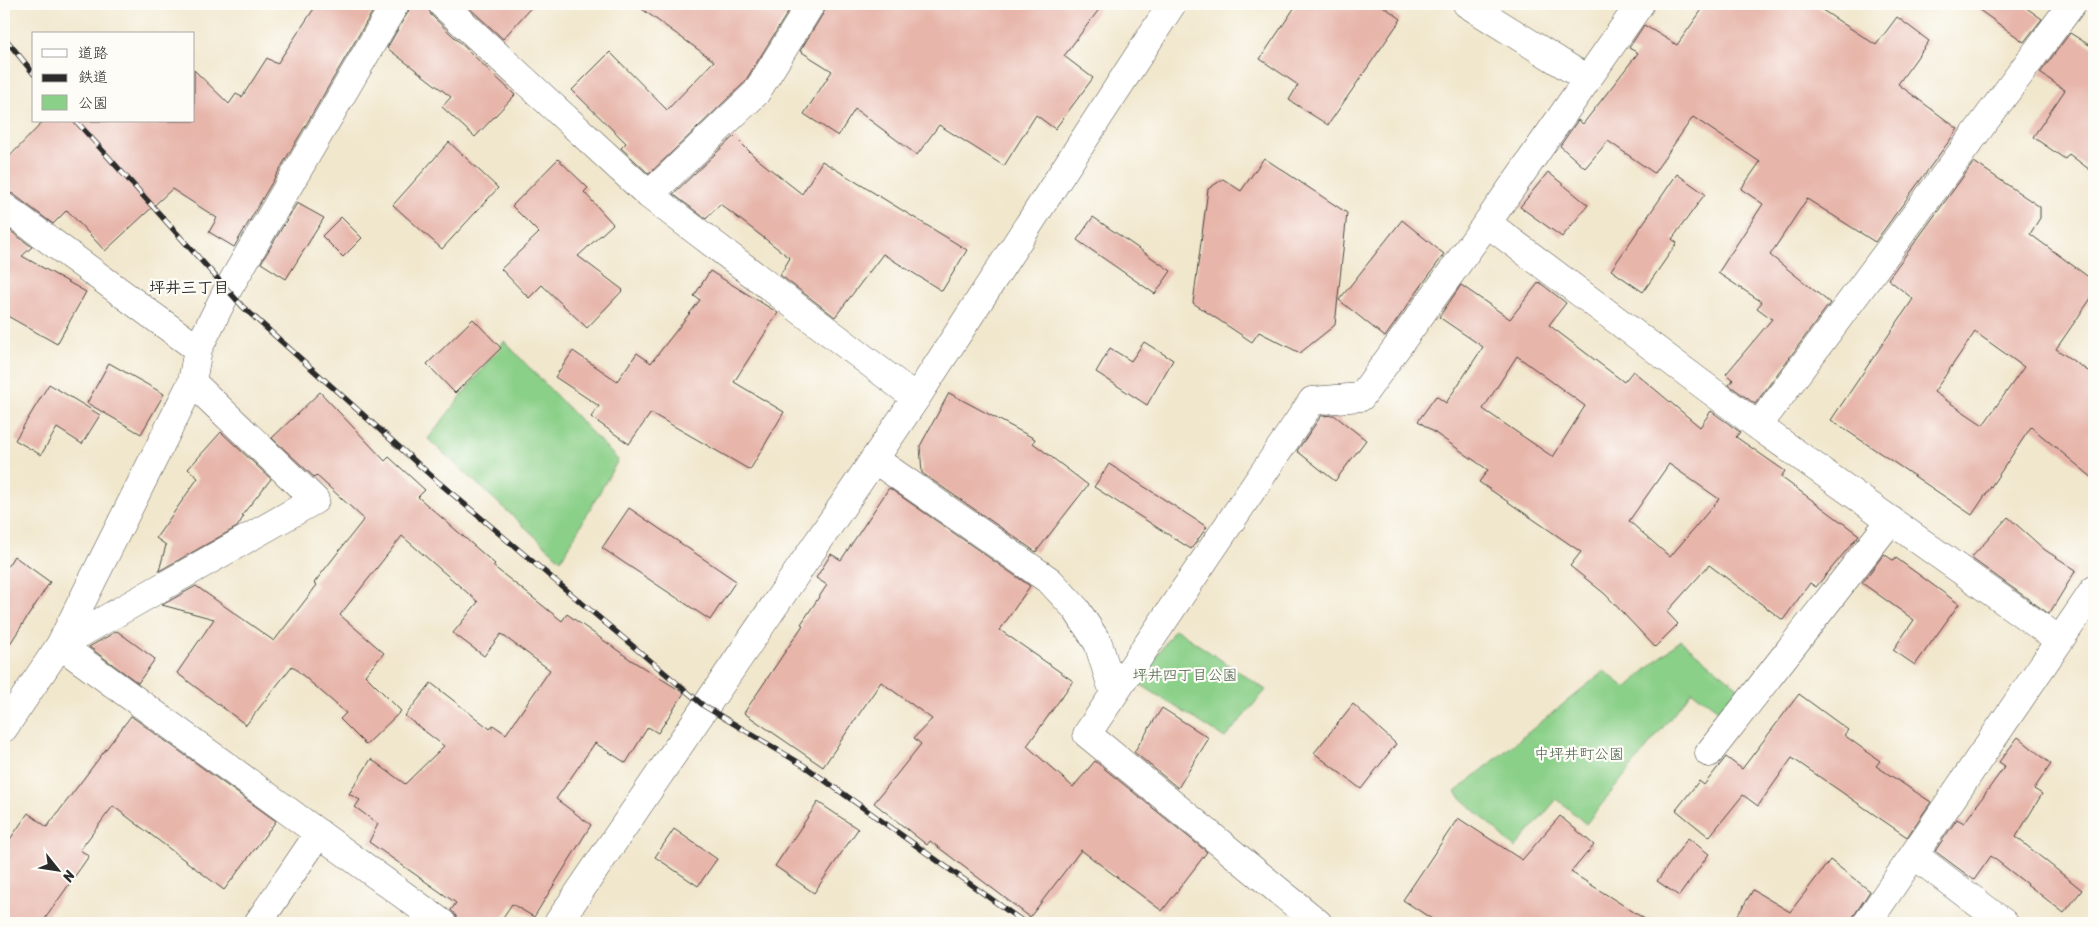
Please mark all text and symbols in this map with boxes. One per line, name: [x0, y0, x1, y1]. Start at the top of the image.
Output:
legend: [32, 32, 195, 122]
text: 道路: [78, 40, 108, 66]
text: 鉄道: [78, 64, 108, 90]
text: 公園: [78, 90, 108, 116]
district label: 坪井三丁目: [149, 273, 229, 302]
park label: 坪井四丁目公園: [1132, 662, 1238, 688]
park label: 中坪井町公園: [1534, 741, 1624, 767]
north arrow: [32, 844, 82, 894]
text: N: [55, 865, 83, 887]

